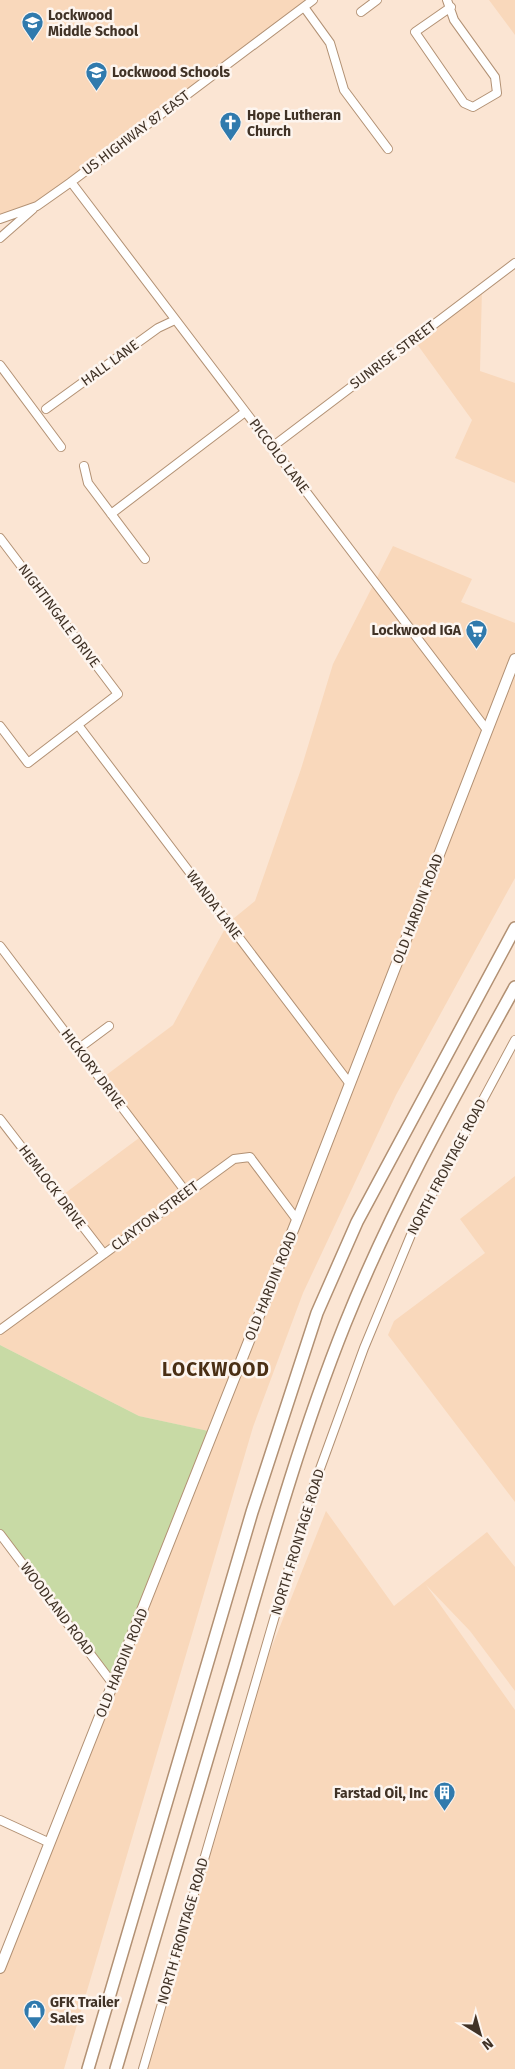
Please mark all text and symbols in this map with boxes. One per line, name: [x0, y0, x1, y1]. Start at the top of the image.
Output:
place label: Lockwood Middle School: [48, 7, 139, 40]
school or university icon: Lockwood Middle School: [20, 11, 44, 42]
school or university icon: Lockwood Schools: [84, 60, 108, 91]
place label: Lockwood Schools: [112, 64, 230, 81]
street label: US HIGHWAY 87 EAST: [79, 87, 194, 179]
place label: Hope Lutheran Church: [247, 107, 341, 140]
church icon: Hope Lutheran Church: [219, 111, 243, 142]
street label: SUNRISE STREET: [347, 317, 440, 393]
street label: HALL LANE: [78, 336, 142, 390]
street label: PICCOLO LANE: [245, 415, 313, 497]
street label: NIGHTINGALE DRIVE: [15, 561, 103, 671]
supermarket icon: Lockwood IGA: [465, 618, 489, 649]
place label: Lockwood IGA: [372, 622, 462, 639]
street label: OLD HARDIN ROAD: [389, 851, 447, 967]
street label: WANDA LANE: [183, 867, 245, 943]
street label: HICKORY DRIVE: [57, 1026, 129, 1112]
street label: NORTH FRONTAGE ROAD: [404, 1096, 490, 1238]
street label: HEMLOCK DRIVE: [15, 1142, 89, 1232]
street label: CLAYTON STREET: [108, 1177, 203, 1254]
street label: OLD HARDIN ROAD: [241, 1229, 301, 1343]
district label: LOCKWOOD: [162, 1358, 270, 1381]
street label: NORTH FRONTAGE ROAD: [268, 1467, 328, 1617]
street label: WOODLAND ROAD: [16, 1559, 98, 1659]
street label: OLD HARDIN ROAD: [92, 1606, 152, 1720]
building icon: Farstad Oil, Inc: [432, 1781, 456, 1812]
place label: Farstad Oil, Inc: [334, 1785, 428, 1802]
street label: NORTH FRONTAGE ROAD: [154, 1856, 212, 2006]
place label: GFK Trailer Sales: [50, 1994, 120, 2027]
shop icon: GFK Trailer Sales: [22, 1998, 46, 2029]
north arrow: [455, 2009, 505, 2059]
text: N: [479, 2034, 496, 2054]

